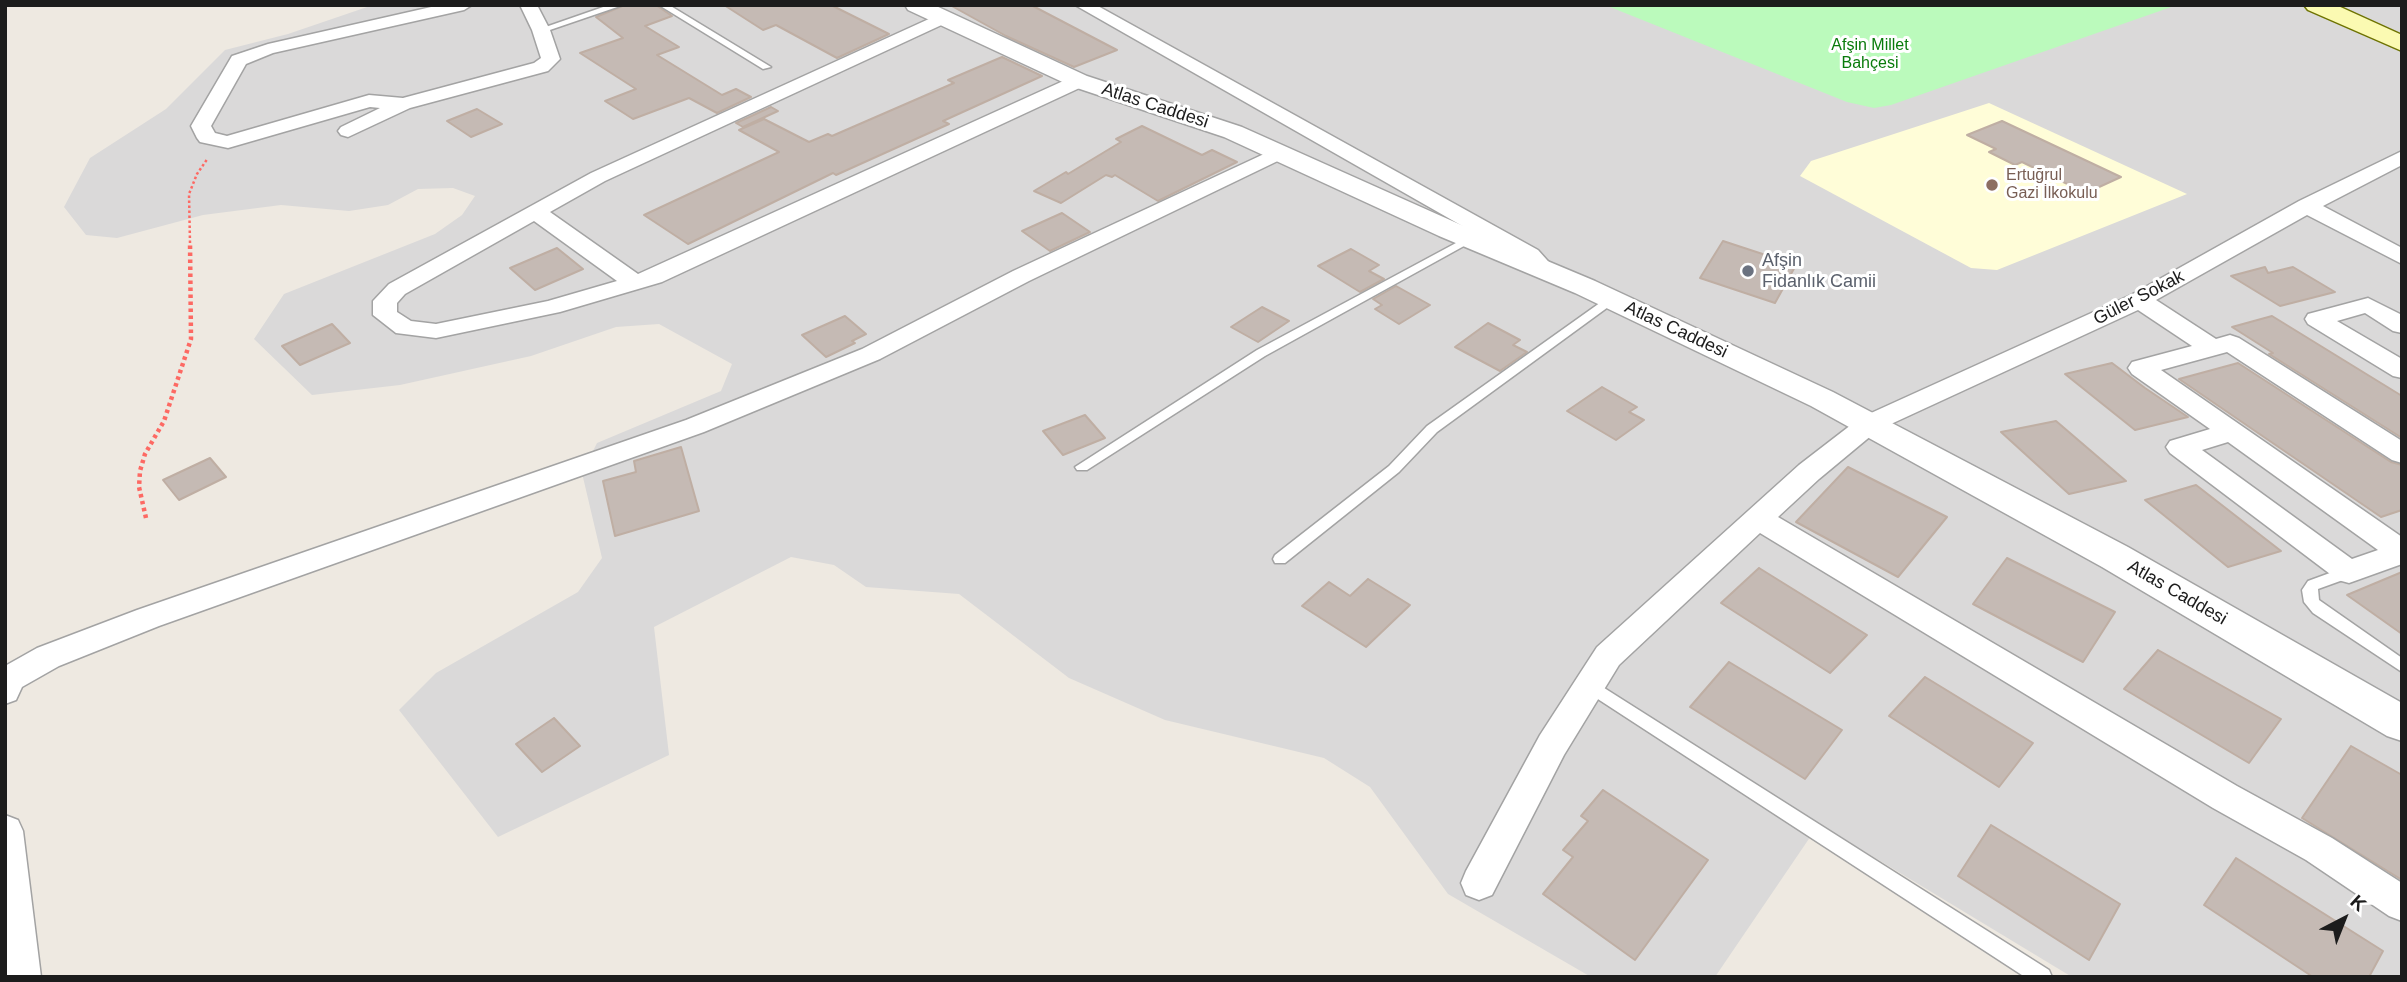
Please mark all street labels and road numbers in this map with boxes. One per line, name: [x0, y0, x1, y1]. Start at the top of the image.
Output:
street label: Atlas Caddesi: [1099, 79, 1211, 133]
street label: Güler Sokak: [2090, 266, 2188, 330]
street label: Atlas Caddesi: [1621, 297, 1731, 363]
street label: Atlas Caddesi: [2124, 556, 2230, 630]

